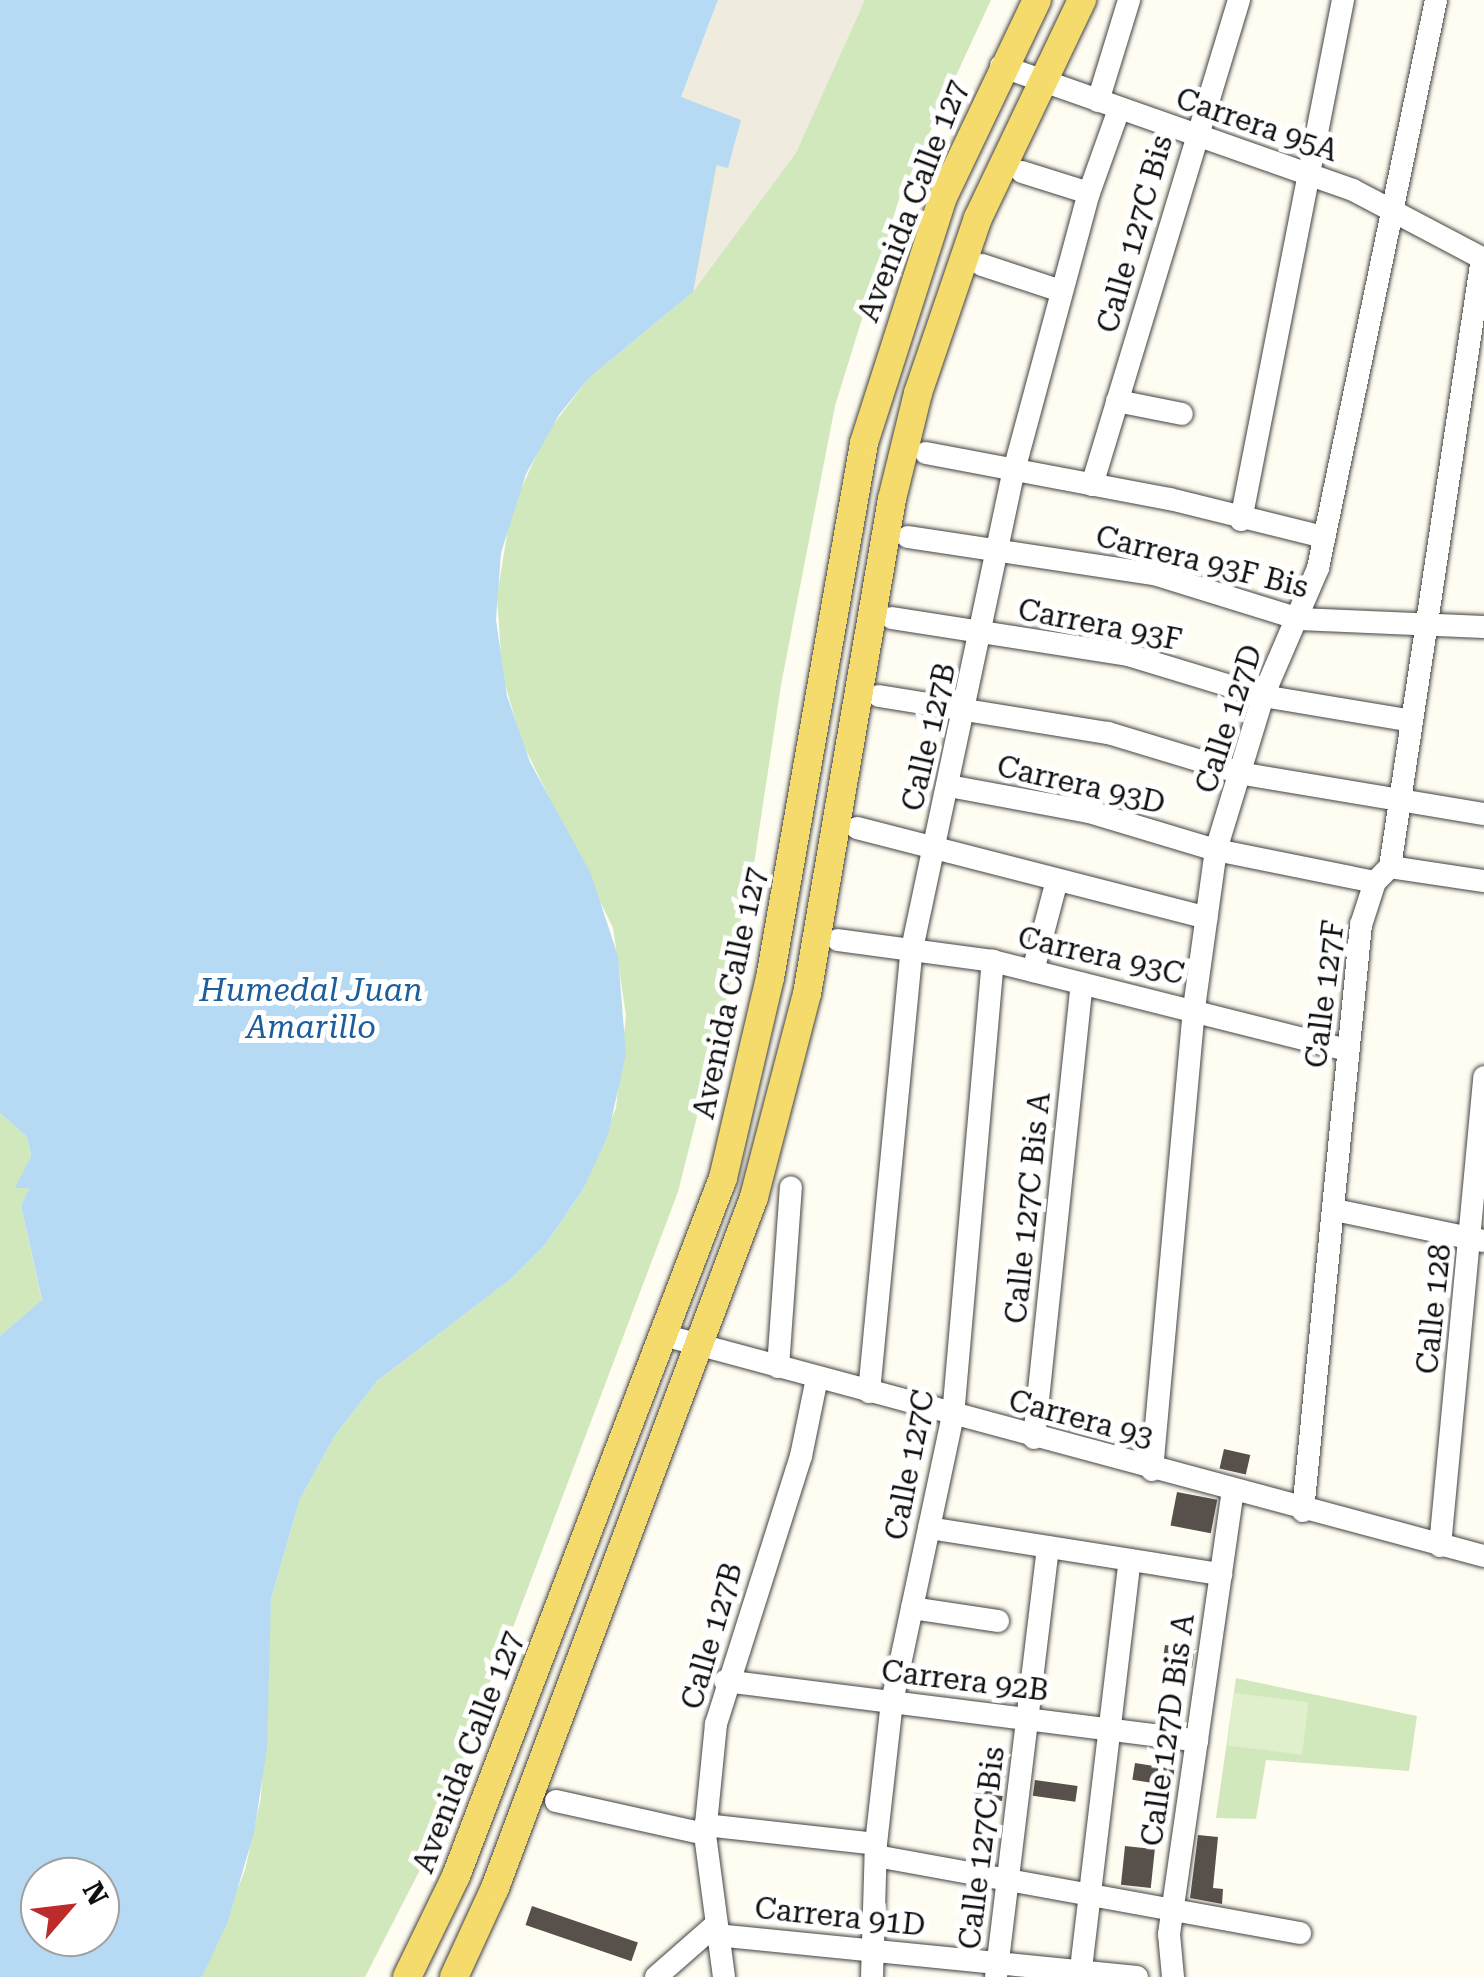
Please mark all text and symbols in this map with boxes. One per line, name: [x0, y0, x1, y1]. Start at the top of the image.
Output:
street label: Avenida Calle 127: [850, 75, 976, 327]
street label: Carrera 95A: [1171, 80, 1343, 170]
street label: Calle 127C Bis: [1090, 131, 1180, 337]
street label: Carrera 93F Bis: [1092, 518, 1312, 606]
street label: Carrera 93F: [1015, 591, 1185, 659]
street label: Calle 127D: [1188, 640, 1270, 798]
street label: Calle 127B: [894, 659, 964, 815]
street label: Carrera 93D: [994, 748, 1168, 822]
street label: Avenida Calle 127: [686, 864, 774, 1122]
street label: Calle 127F: [1298, 918, 1352, 1070]
street label: Carrera 93C: [1014, 919, 1188, 993]
water label: Humedal Juan Amarillo: [199, 972, 423, 1047]
street label: Calle 127C Bis A: [998, 1091, 1058, 1325]
street label: Calle 128: [1409, 1242, 1459, 1376]
street label: Carrera 93: [1005, 1382, 1157, 1456]
street label: Calle 127C: [878, 1387, 942, 1543]
street label: Calle 127B: [674, 1559, 750, 1713]
street label: Calle 127D Bis A: [1134, 1612, 1202, 1848]
street label: Avenida Calle 127: [405, 1626, 531, 1878]
street label: Carrera 92B: [879, 1653, 1051, 1709]
street label: Calle 127C Bis: [952, 1745, 1012, 1951]
north arrow: [20, 1857, 120, 1957]
text: N: [76, 1876, 115, 1911]
street label: Carrera 91D: [753, 1890, 927, 1944]

